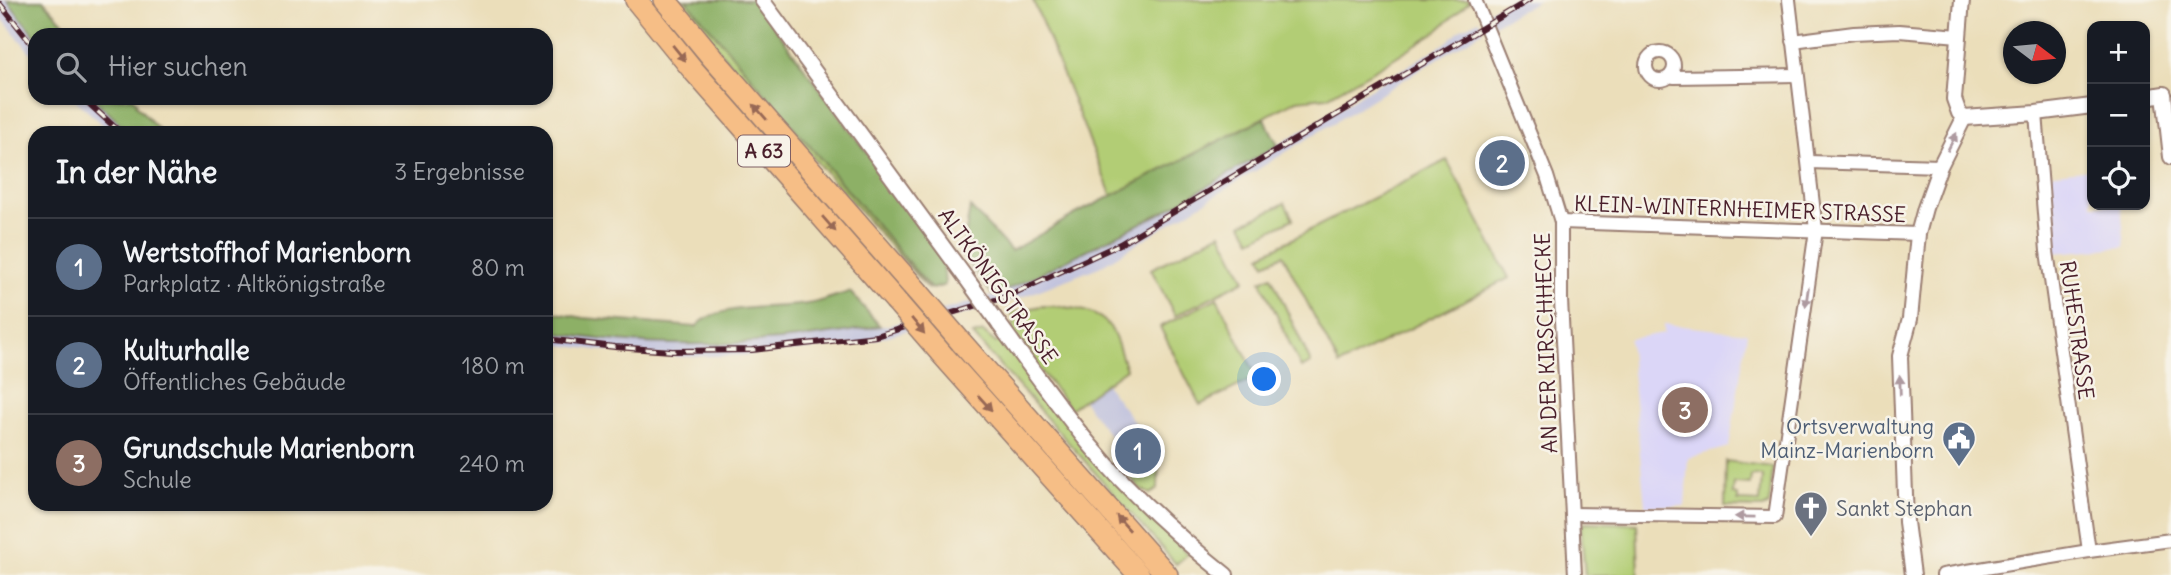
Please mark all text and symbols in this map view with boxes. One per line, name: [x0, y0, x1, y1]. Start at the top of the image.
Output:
north arrow: [2003, 21, 2066, 84]
map controls: [2087, 21, 2150, 210]
button: +: [2087, 21, 2150, 84]
search box: [28, 28, 553, 105]
one-way arrow: [671, 44, 686, 61]
icon: search: [52, 48, 90, 86]
text: Hier suchen: [108, 50, 248, 83]
button: −: [2087, 84, 2150, 147]
one-way arrow: [752, 103, 768, 121]
one-way arrow: [1946, 132, 1957, 152]
road number: A 63: [738, 136, 790, 167]
pin: 2: [1479, 137, 1525, 189]
button: locate: [2087, 147, 2150, 210]
text: In der Nähe: [56, 153, 218, 191]
text: 3 Ergebnisse: [394, 157, 525, 186]
street label: KLEIN-WINTERNHEIMER STRASSE: [1573, 190, 1907, 228]
street label: ALTKÖNIGSTRASSE: [932, 203, 1064, 369]
one-way arrow: [821, 215, 837, 233]
street label: AN DER KIRSCHHECKE: [1529, 232, 1563, 454]
text: Wertstoffhof Marienborn: [123, 236, 411, 269]
text: 1: [74, 253, 84, 282]
text: 80 m: [471, 253, 525, 282]
street label: RUHESTRASSE: [2054, 259, 2100, 401]
text: Parkplatz · Altkönigstraße: [123, 269, 386, 298]
one-way arrow: [1801, 287, 1812, 309]
one-way arrow: [910, 317, 926, 335]
text: Kulturhalle: [123, 334, 250, 367]
text: 2: [73, 351, 85, 380]
text: 180 m: [462, 351, 525, 380]
your location: [1247, 362, 1281, 396]
text: Öffentliches Gebäude: [123, 367, 346, 396]
one-way arrow: [1895, 374, 1906, 396]
pin: 3: [1662, 384, 1708, 436]
one-way arrow: [977, 394, 993, 411]
place label: Ortsverwaltung Mainz-Marienborn: [1760, 413, 1934, 464]
public building icon: Ortsverwaltung Mainz-Marienborn: [1940, 419, 1978, 468]
pin: 1: [1115, 425, 1161, 477]
text: Grundschule Marienborn: [123, 432, 415, 465]
text: 3: [72, 449, 86, 478]
text: 240 m: [459, 449, 525, 478]
text: Schule: [123, 465, 192, 494]
church icon: Sankt Stephan: [1792, 489, 1830, 538]
place label: Sankt Stephan: [1836, 495, 1972, 522]
one-way arrow: [1734, 511, 1756, 523]
one-way arrow: [1115, 515, 1131, 532]

